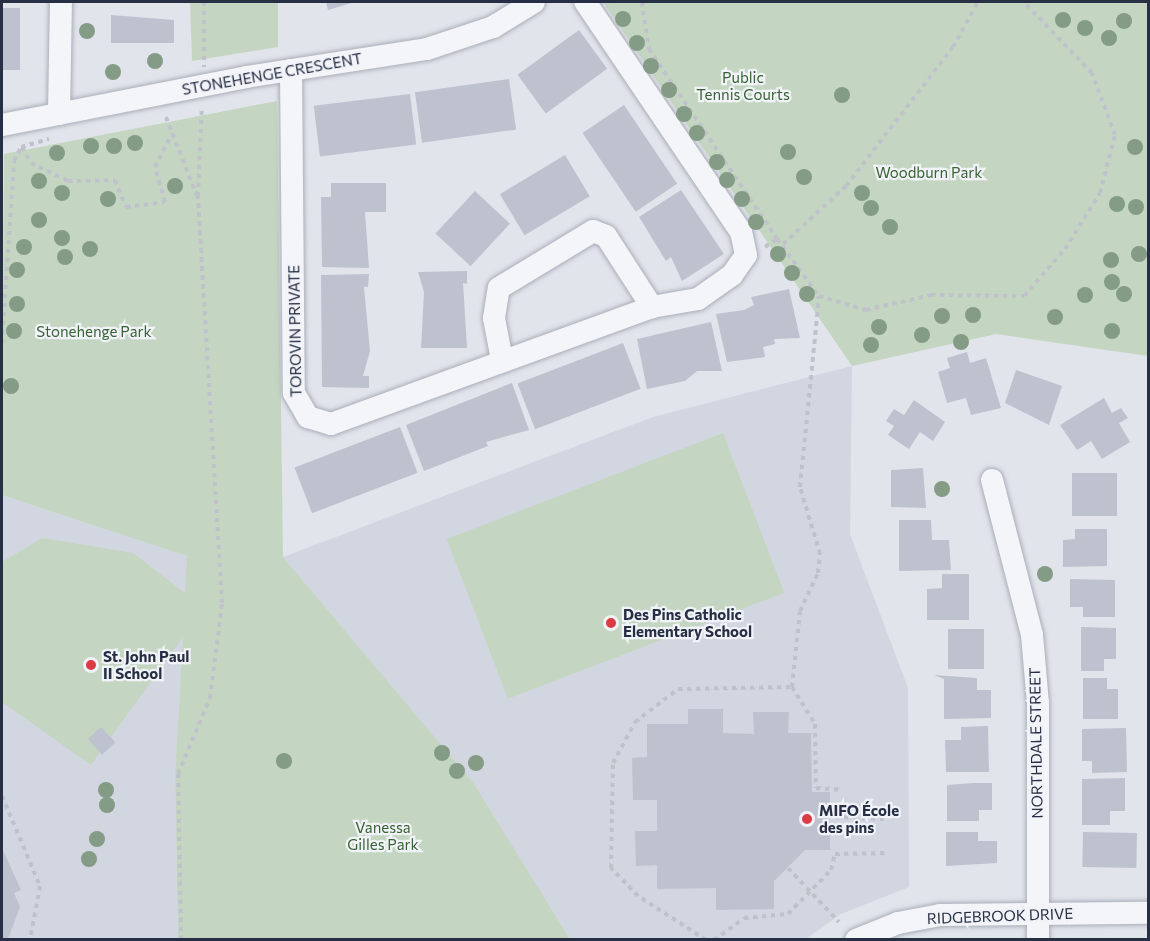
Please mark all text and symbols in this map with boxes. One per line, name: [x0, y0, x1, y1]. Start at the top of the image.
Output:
street label: STONEHENGE CRESCENT: [181, 49, 363, 99]
park label: Public Tennis Courts: [696, 68, 790, 103]
park label: Woodburn Park: [876, 164, 982, 182]
street label: TOROVIN PRIVATE: [285, 265, 305, 397]
park label: Stonehenge Park: [36, 323, 152, 341]
place label: Des Pins Catholic Elementary School: [623, 605, 752, 640]
marker: Des Pins Catholic Elementary School: [604, 616, 618, 630]
place label: St. John Paul II School: [103, 647, 189, 682]
marker: St. John Paul II School: [84, 658, 98, 672]
street label: NORTHDALE STREET: [1026, 667, 1046, 819]
place label: MIFO École des pins: [819, 801, 899, 836]
marker: MIFO École des pins: [800, 812, 814, 826]
park label: Vanessa Gilles Park: [347, 818, 419, 853]
street label: RIDGEBROOK DRIVE: [926, 904, 1074, 928]

